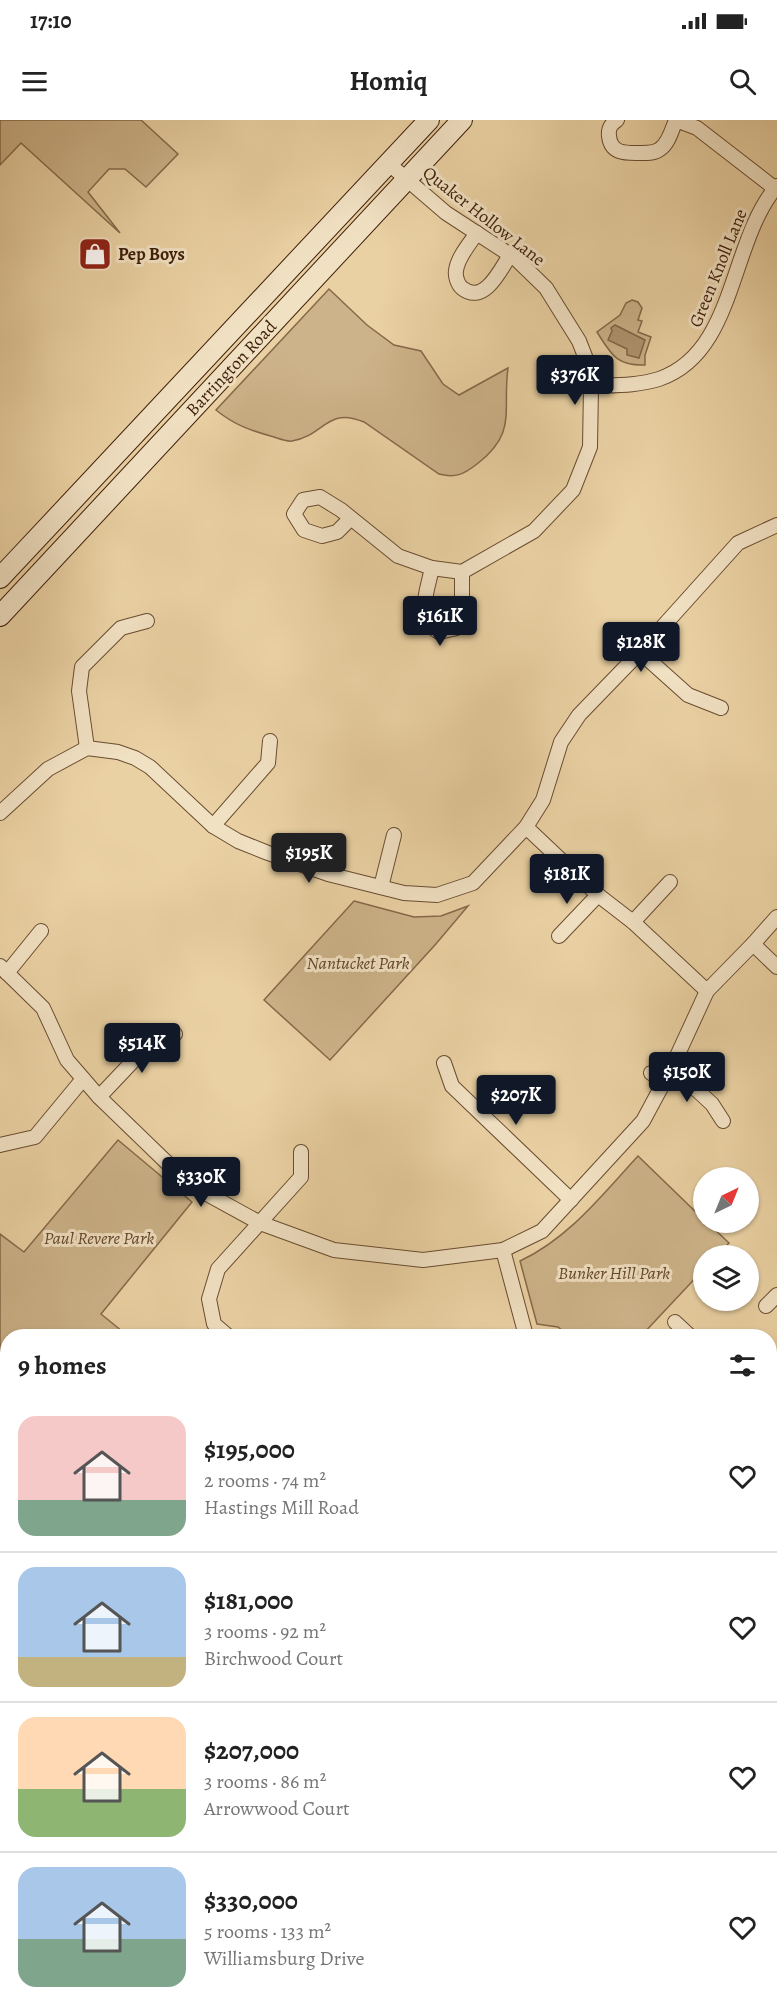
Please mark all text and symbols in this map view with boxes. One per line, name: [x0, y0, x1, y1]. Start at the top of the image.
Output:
text: 17:10: [30, 6, 71, 36]
text: Homiq: [349, 63, 428, 99]
icon: menu: [18, 65, 51, 98]
icon: search: [726, 65, 759, 98]
street label: Quaker Hollow Lane: [418, 161, 550, 271]
street label: Green Knoll Lane: [683, 205, 753, 331]
shop icon: Pep Boys: [77, 236, 113, 272]
place label: Pep Boys: [118, 242, 185, 266]
street label: Barrington Road: [180, 315, 282, 421]
pin: $376K: [533, 355, 617, 406]
text: $376K: [551, 361, 599, 388]
pin: $161K: [398, 596, 482, 647]
text: $161K: [417, 602, 463, 629]
pin: $128K: [599, 622, 683, 673]
text: $128K: [617, 628, 665, 655]
pin: $195K: [267, 833, 351, 884]
text: $195K: [285, 839, 333, 866]
pin: $181K: [525, 854, 609, 905]
text: $181K: [544, 860, 590, 887]
park label: Nantucket Park: [307, 951, 409, 975]
pin: $514K: [100, 1023, 184, 1074]
text: $514K: [118, 1029, 166, 1056]
pin: $150K: [645, 1052, 729, 1103]
text: $150K: [663, 1058, 711, 1085]
pin: $207K: [474, 1075, 558, 1126]
text: $207K: [491, 1081, 541, 1108]
pin: $330K: [159, 1157, 243, 1208]
text: $330K: [176, 1163, 226, 1190]
north arrow: [693, 1167, 759, 1233]
map controls: [693, 1167, 759, 1311]
park label: Paul Revere Park: [44, 1226, 154, 1250]
button: layers: [693, 1245, 759, 1311]
park label: Bunker Hill Park: [558, 1261, 670, 1285]
text: 9 homes: [18, 1348, 107, 1383]
icon: filters: [726, 1349, 759, 1382]
text: $195,000: [204, 1432, 295, 1467]
icon: home: [66, 1440, 138, 1512]
icon: heart: [726, 1460, 759, 1493]
text: 2 rooms · 74 m²: [204, 1467, 326, 1494]
text: Hastings Mill Road: [204, 1494, 359, 1521]
text: $181,000: [204, 1583, 293, 1618]
icon: home: [66, 1591, 138, 1663]
icon: heart: [726, 1611, 759, 1644]
text: 3 rooms · 92 m²: [204, 1618, 326, 1645]
text: Birchwood Court: [204, 1645, 343, 1672]
text: $207,000: [204, 1733, 299, 1768]
icon: home: [66, 1741, 138, 1813]
icon: heart: [726, 1761, 759, 1794]
text: 3 rooms · 86 m²: [204, 1768, 326, 1795]
text: Arrowwood Court: [204, 1795, 350, 1822]
text: $330,000: [204, 1883, 298, 1918]
icon: home: [66, 1891, 138, 1963]
icon: heart: [726, 1911, 759, 1944]
text: 5 rooms · 133 m²: [204, 1918, 331, 1945]
text: Williamsburg Drive: [204, 1945, 364, 1972]

